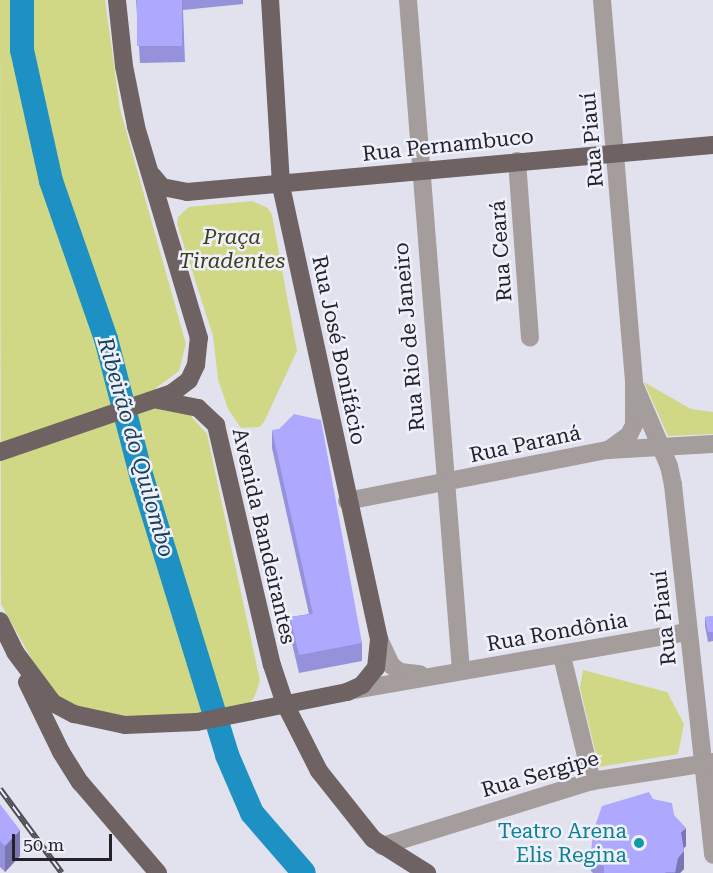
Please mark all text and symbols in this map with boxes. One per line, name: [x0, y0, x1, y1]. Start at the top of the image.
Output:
street label: Rua Piauí: [575, 91, 609, 189]
street label: Rua Pernambuco: [361, 123, 535, 167]
street label: Rua Ceará: [485, 199, 517, 303]
park label: Praça Tiradentes: [179, 224, 285, 274]
street label: Rua Rio de Janeiro: [388, 241, 430, 433]
street label: Rua José Bonifácio: [307, 253, 371, 447]
water label: Ribeirão do Quilombo: [92, 334, 180, 560]
street label: Rua Paraná: [467, 420, 583, 468]
street label: Avenida Bandeirantes: [227, 426, 301, 646]
street label: Rua Piauí: [646, 569, 682, 667]
street label: Rua Rondônia: [485, 607, 629, 657]
street label: Rua Sergipe: [478, 745, 602, 803]
place label: Teatro Arena Elis Regina: [498, 818, 627, 868]
scale bar: [15, 822, 116, 860]
text: 50 m: [23, 834, 64, 855]
marker: Teatro Arena Elis Regina: [632, 836, 646, 850]

